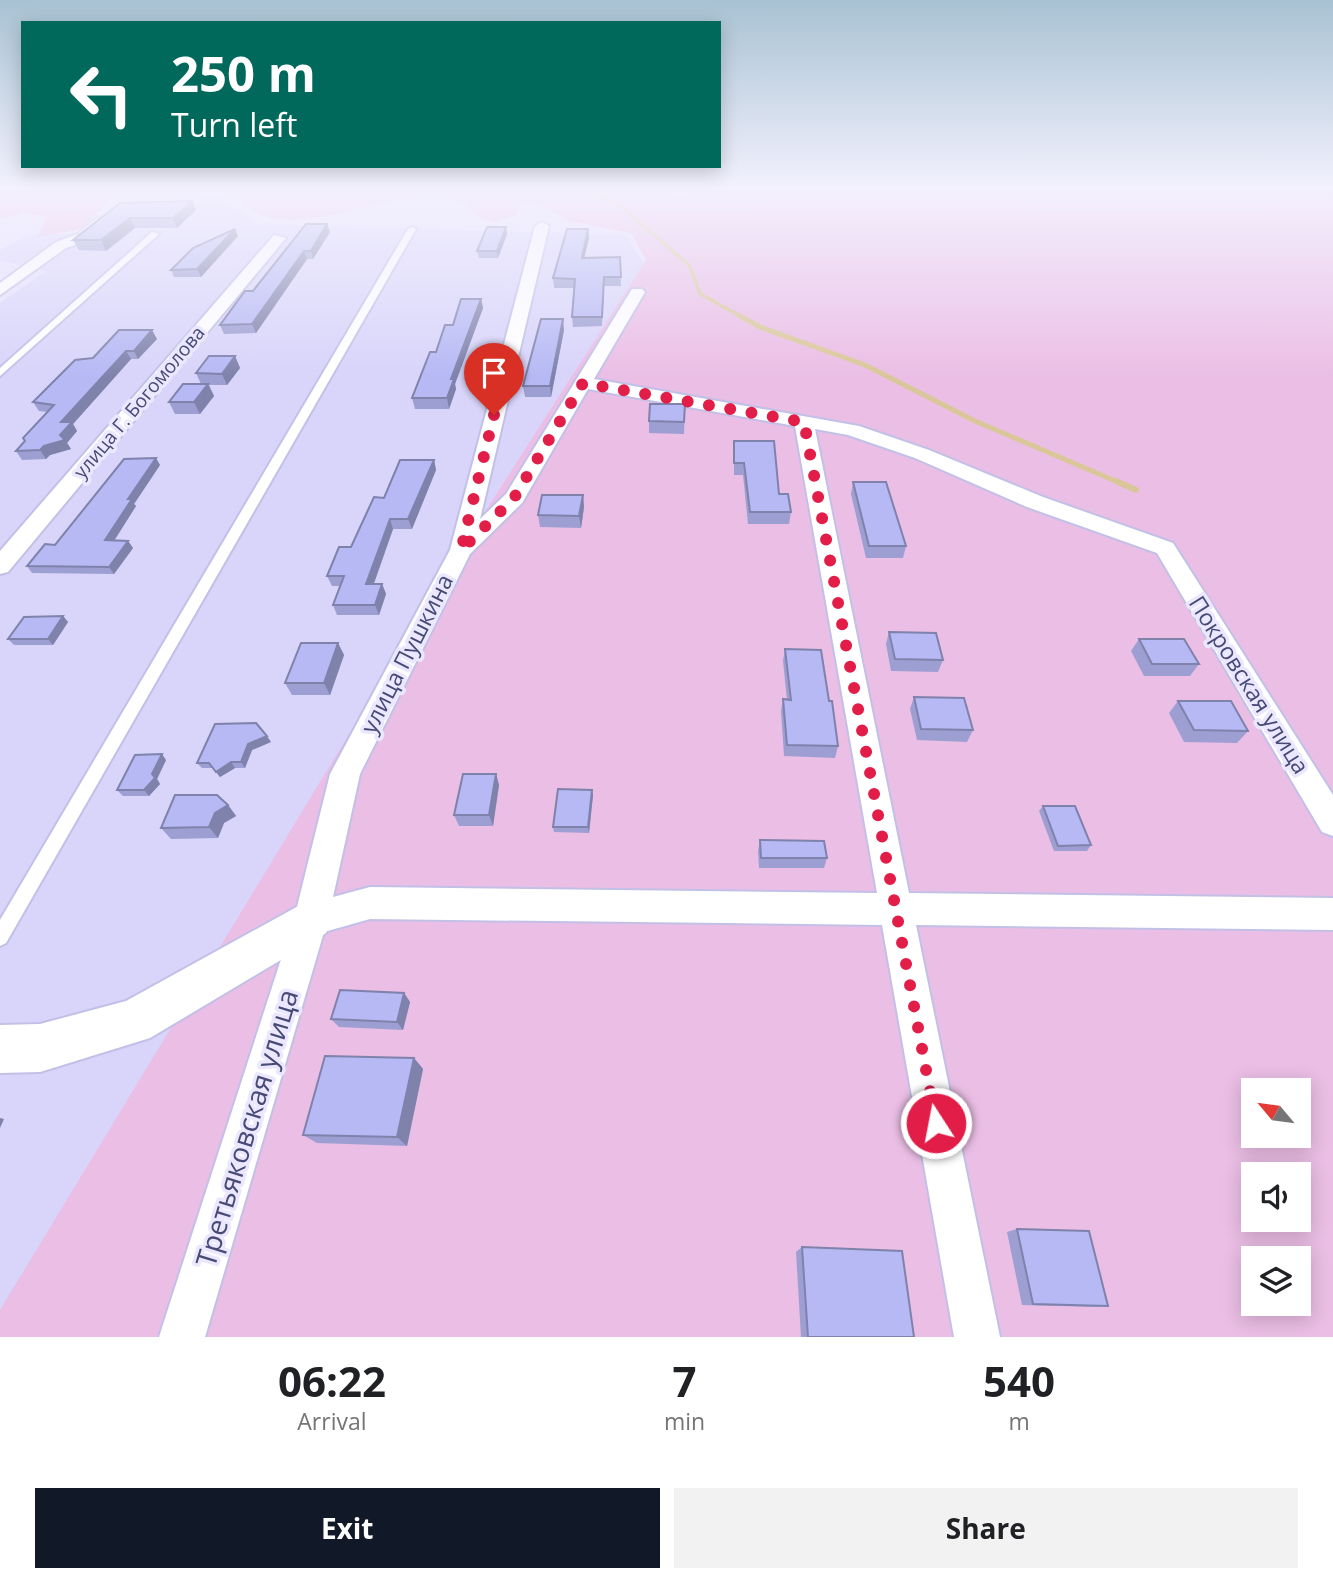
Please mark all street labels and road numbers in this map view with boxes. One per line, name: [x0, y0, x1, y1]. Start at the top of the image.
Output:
street label: улица Г. Богомолова: [67, 320, 211, 484]
street label: улица Пушкина: [352, 568, 460, 739]
street label: Покровская улица: [1182, 589, 1318, 780]
street label: Третьяковская улица: [186, 984, 306, 1271]

